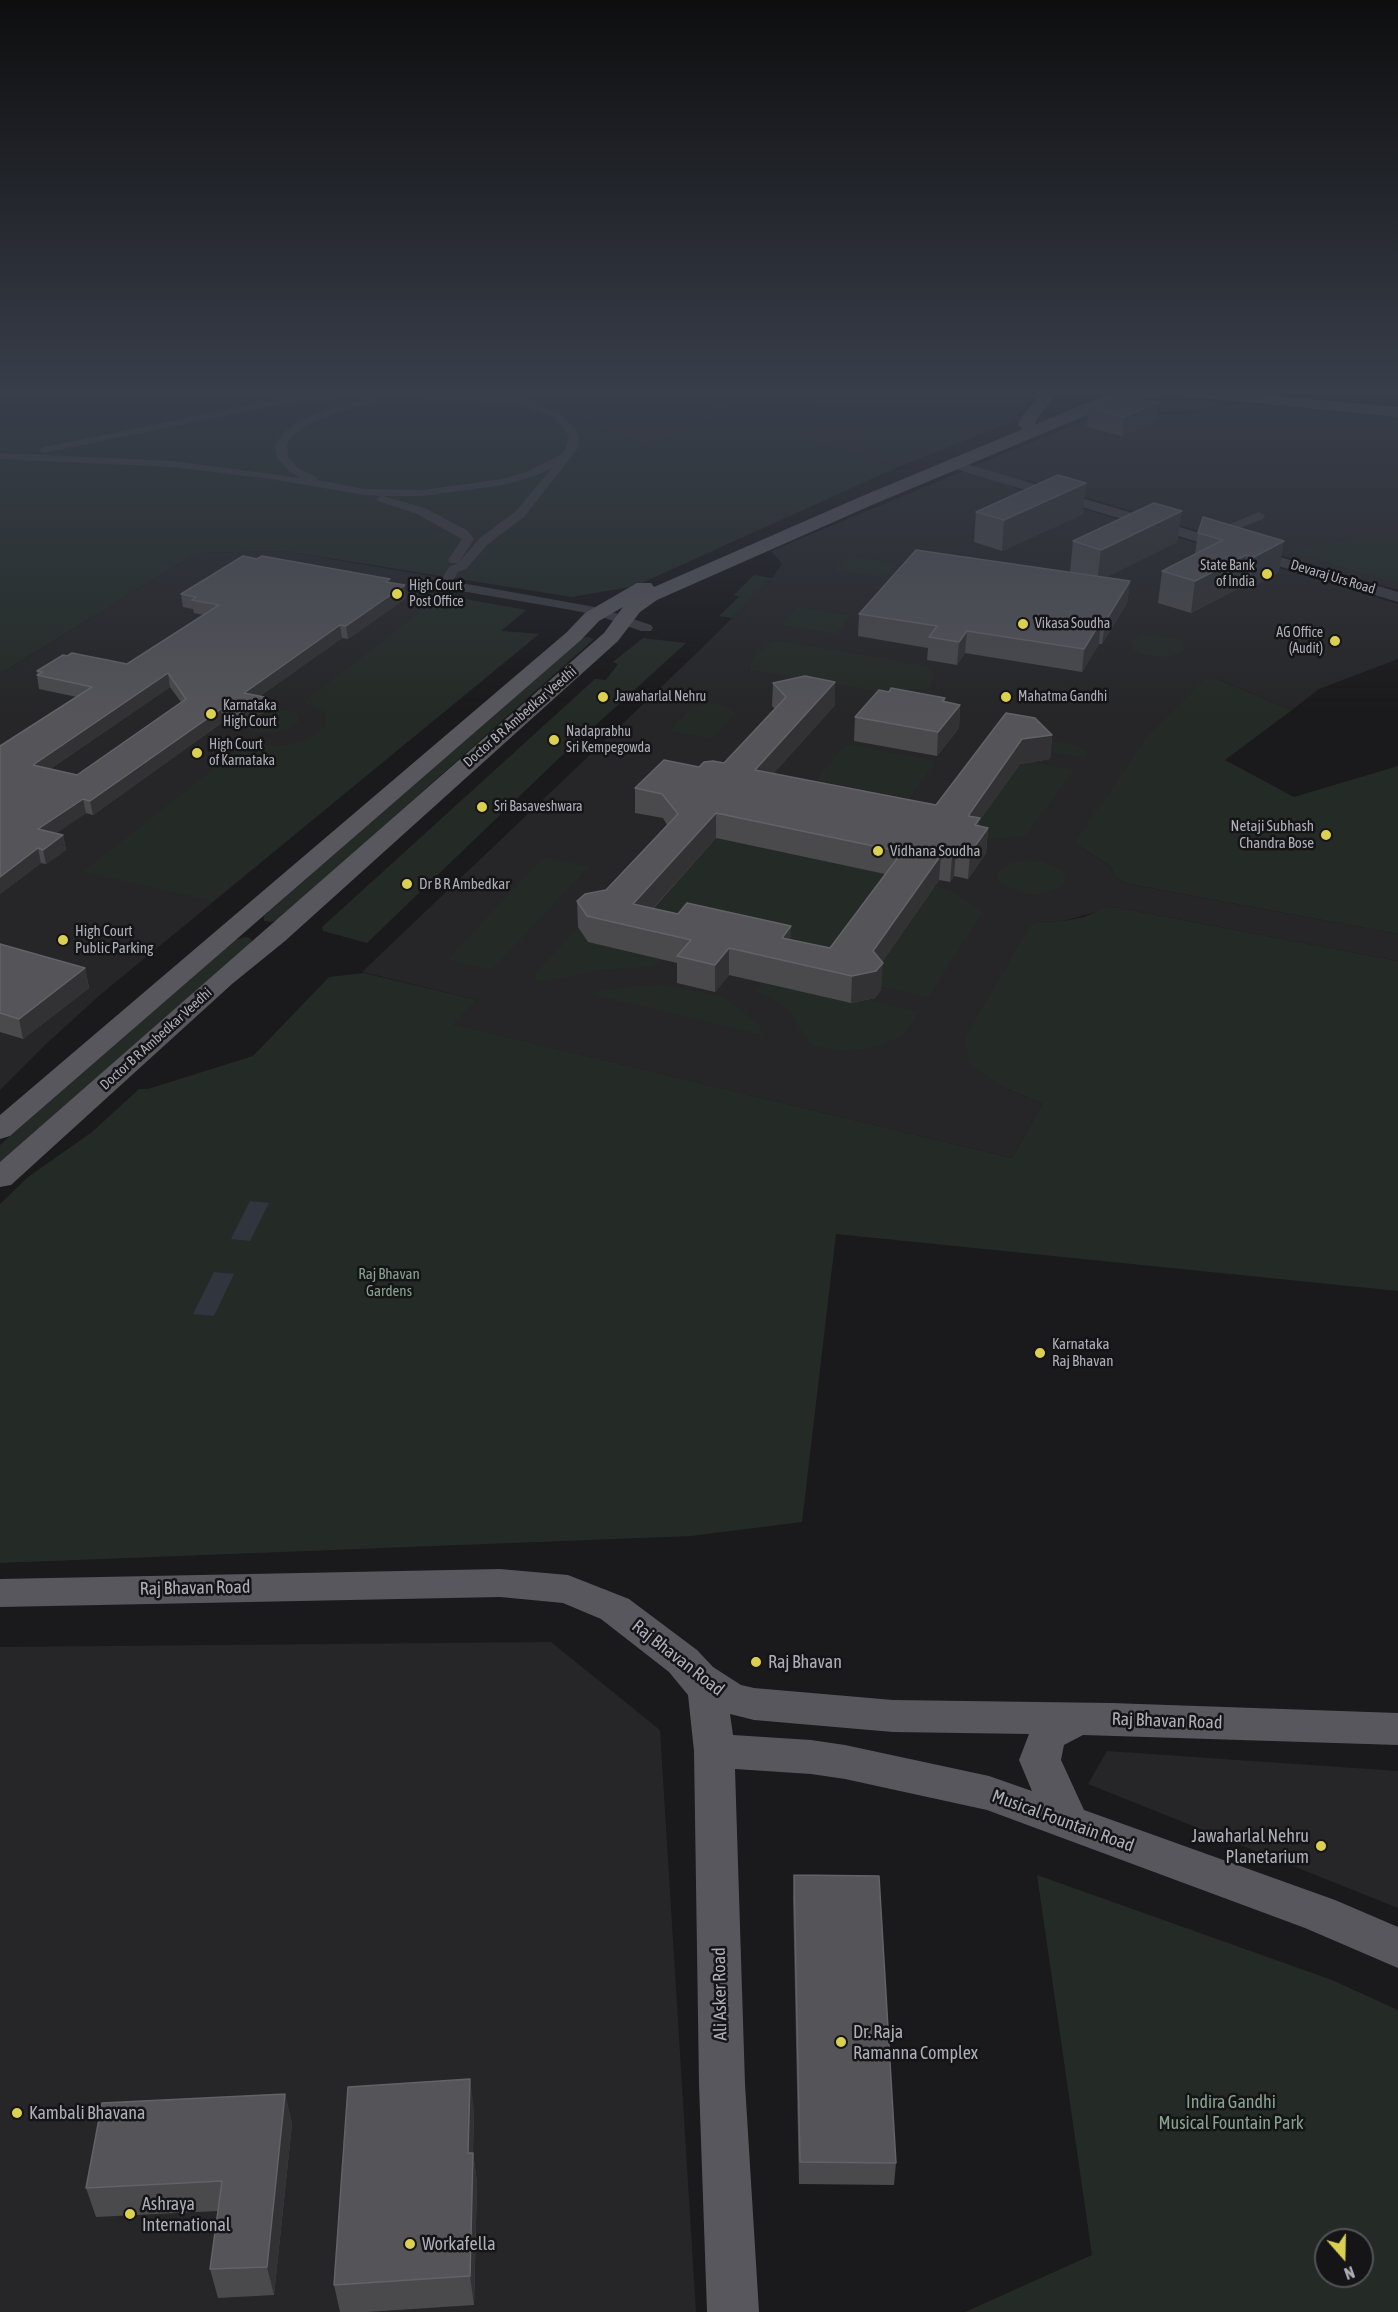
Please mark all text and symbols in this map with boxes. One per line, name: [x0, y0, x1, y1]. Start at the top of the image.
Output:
street label: Devaraj Urs Road: [1289, 556, 1377, 598]
place label: State Bank of India: [1200, 558, 1255, 590]
marker: State Bank of India: [1260, 567, 1274, 581]
place label: High Court Post Office: [409, 578, 464, 610]
marker: High Court Post Office: [390, 587, 404, 601]
place label: Vikasa Soudha: [1035, 616, 1110, 632]
marker: Vikasa Soudha: [1016, 617, 1030, 631]
place label: AG Office (Audit): [1276, 625, 1323, 658]
marker: AG Office (Audit): [1328, 634, 1342, 648]
street label: Doctor B R Ambedkar Veedhi: [460, 663, 580, 771]
place label: Jawaharlal Nehru: [615, 689, 706, 705]
place label: Mahatma Gandhi: [1018, 689, 1107, 705]
marker: Jawaharlal Nehru: [596, 690, 610, 704]
marker: Mahatma Gandhi: [999, 690, 1013, 704]
place label: Karnataka High Court: [223, 698, 277, 730]
marker: Karnataka High Court: [204, 707, 218, 721]
place label: Nadaprabhu Sri Kempegowda: [566, 724, 651, 756]
marker: Nadaprabhu Sri Kempegowda: [547, 733, 561, 747]
place label: High Court of Karnataka: [209, 737, 275, 770]
marker: High Court of Karnataka: [190, 746, 204, 760]
place label: Sri Basaveshwara: [494, 799, 583, 815]
marker: Sri Basaveshwara: [475, 800, 489, 814]
place label: Netaji Subhash Chandra Bose: [1231, 817, 1314, 852]
marker: Netaji Subhash Chandra Bose: [1319, 828, 1333, 842]
place label: Vidhana Soudha: [890, 842, 980, 860]
marker: Vidhana Soudha: [871, 844, 885, 858]
place label: Dr B R Ambedkar: [419, 875, 510, 893]
marker: Dr B R Ambedkar: [400, 877, 414, 891]
place label: High Court Public Parking: [75, 922, 154, 957]
marker: High Court Public Parking: [56, 933, 70, 947]
street label: Doctor B R Ambedkar Veedhi: [97, 984, 215, 1094]
park label: Raj Bhavan Gardens: [358, 1265, 420, 1300]
place label: Karnataka Raj Bhavan: [1052, 1335, 1114, 1370]
marker: Karnataka Raj Bhavan: [1033, 1346, 1047, 1360]
street label: Raj Bhavan Road: [139, 1576, 251, 1600]
street label: Raj Bhavan Road: [628, 1615, 728, 1701]
place label: Raj Bhavan: [768, 1651, 842, 1673]
marker: Raj Bhavan: [749, 1655, 763, 1669]
street label: Raj Bhavan Road: [1111, 1708, 1223, 1734]
street label: Musical Fountain Road: [989, 1785, 1137, 1857]
place label: Jawaharlal Nehru Planetarium: [1192, 1825, 1309, 1868]
marker: Jawaharlal Nehru Planetarium: [1314, 1839, 1328, 1853]
street label: Ali Asker Road: [708, 1947, 732, 2041]
place label: Dr. Raja Ramanna Complex: [853, 2021, 978, 2064]
marker: Dr. Raja Ramanna Complex: [834, 2035, 848, 2049]
park label: Indira Gandhi Musical Fountain Park: [1158, 2091, 1304, 2134]
place label: Kambali Bhavana: [29, 2102, 145, 2124]
marker: Kambali Bhavana: [10, 2106, 24, 2120]
place label: Ashraya International: [142, 2193, 231, 2236]
marker: Ashraya International: [123, 2207, 137, 2221]
north arrow: [1314, 2228, 1374, 2288]
place label: Workafella: [422, 2233, 496, 2255]
marker: Workafella: [403, 2237, 417, 2251]
text: N: [1342, 2263, 1357, 2283]

